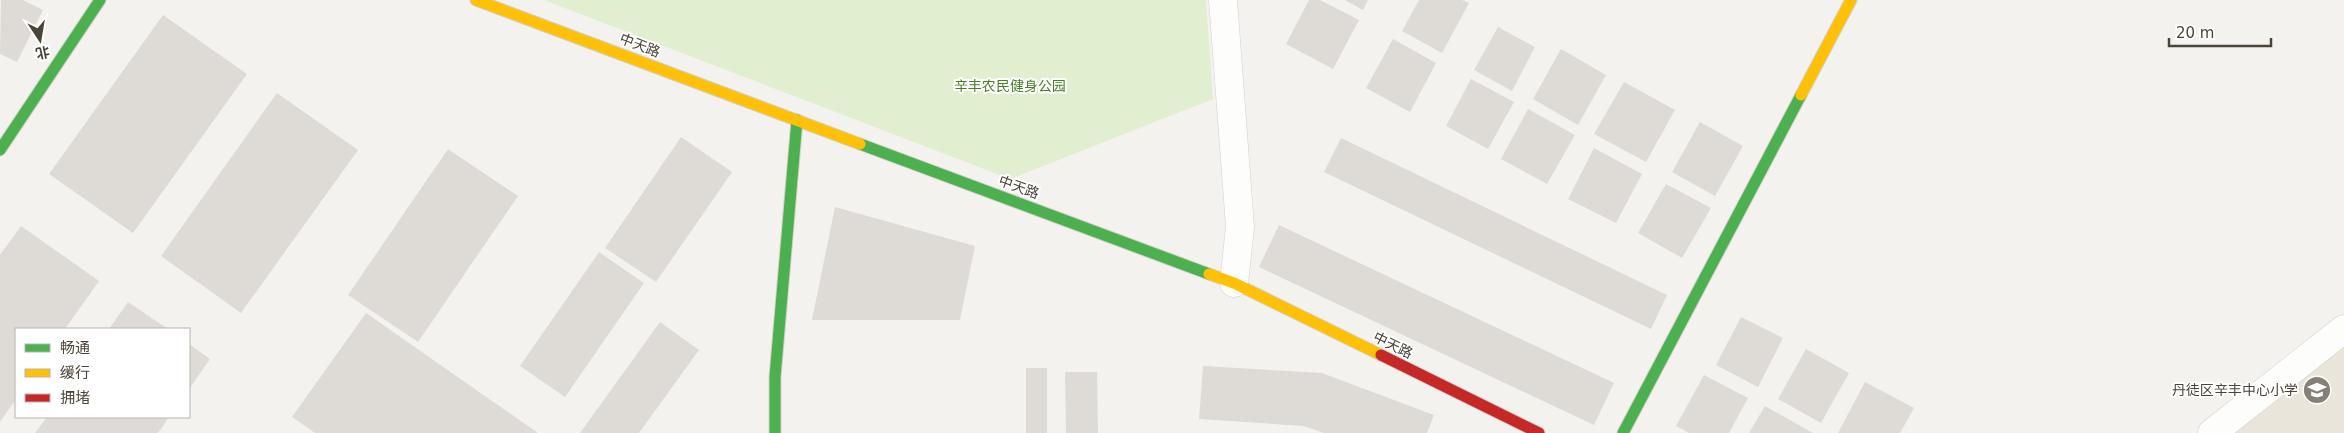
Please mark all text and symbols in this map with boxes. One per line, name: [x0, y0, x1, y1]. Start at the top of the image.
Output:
north arrow: [15, 15, 65, 65]
scale bar: [2169, 15, 2272, 47]
text: 20 m: [2176, 24, 2214, 42]
street label: 中天路: [618, 30, 662, 60]
text: 北: [34, 43, 51, 62]
park label: 辛丰农民健身公园: [954, 78, 1066, 94]
street label: 中天路: [997, 172, 1041, 202]
legend: [15, 328, 190, 418]
street label: 中天路: [1371, 329, 1415, 361]
text: 畅通: [60, 339, 90, 357]
text: 缓行: [60, 364, 90, 382]
school or university icon: 丹徒区辛丰中心小学: [2302, 375, 2332, 405]
place label: 丹徒区辛丰中心小学: [2172, 382, 2298, 398]
text: 拥堵: [60, 389, 90, 407]

